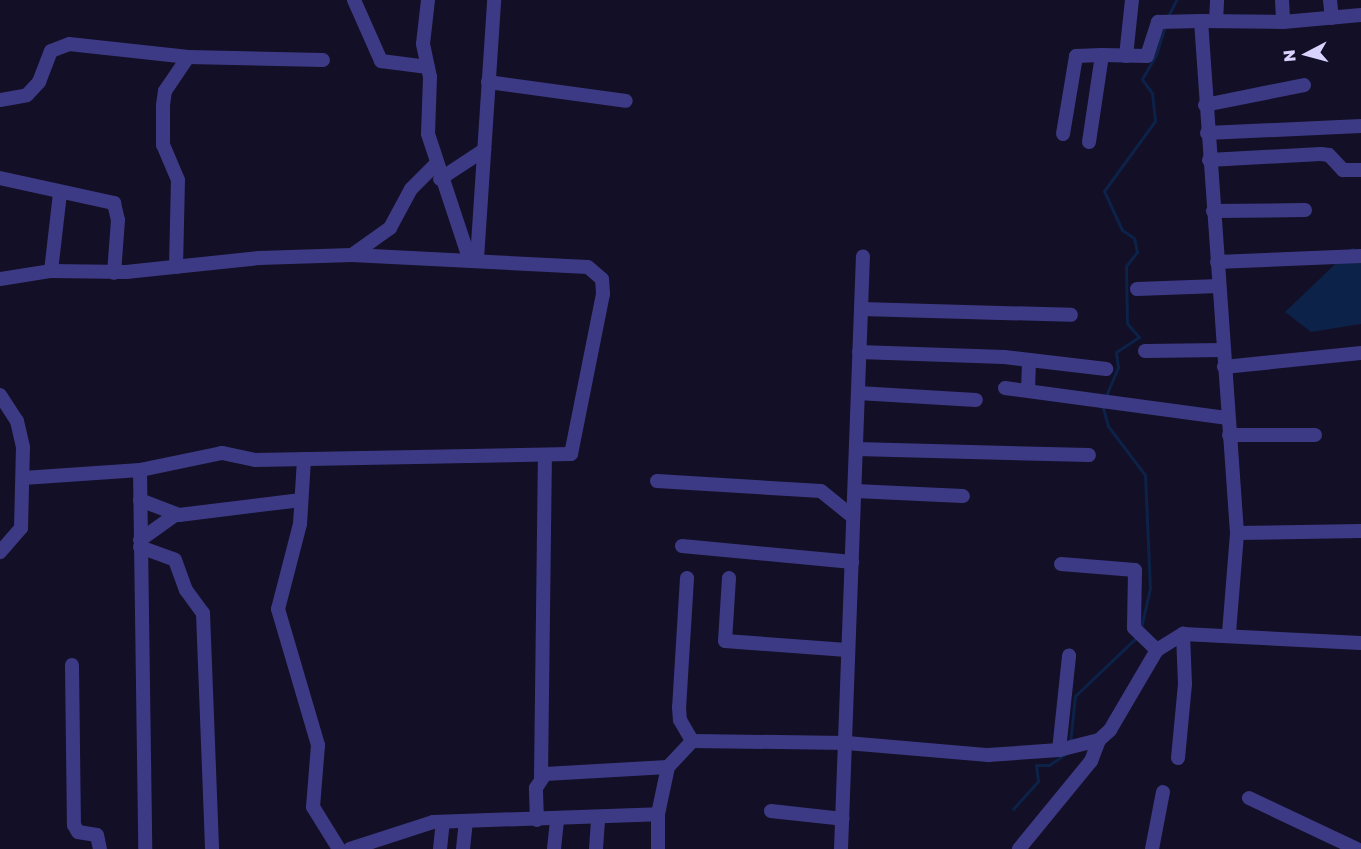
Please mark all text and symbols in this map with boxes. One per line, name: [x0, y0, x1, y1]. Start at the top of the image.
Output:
north arrow: [1277, 24, 1337, 84]
text: N: [1279, 49, 1300, 63]

